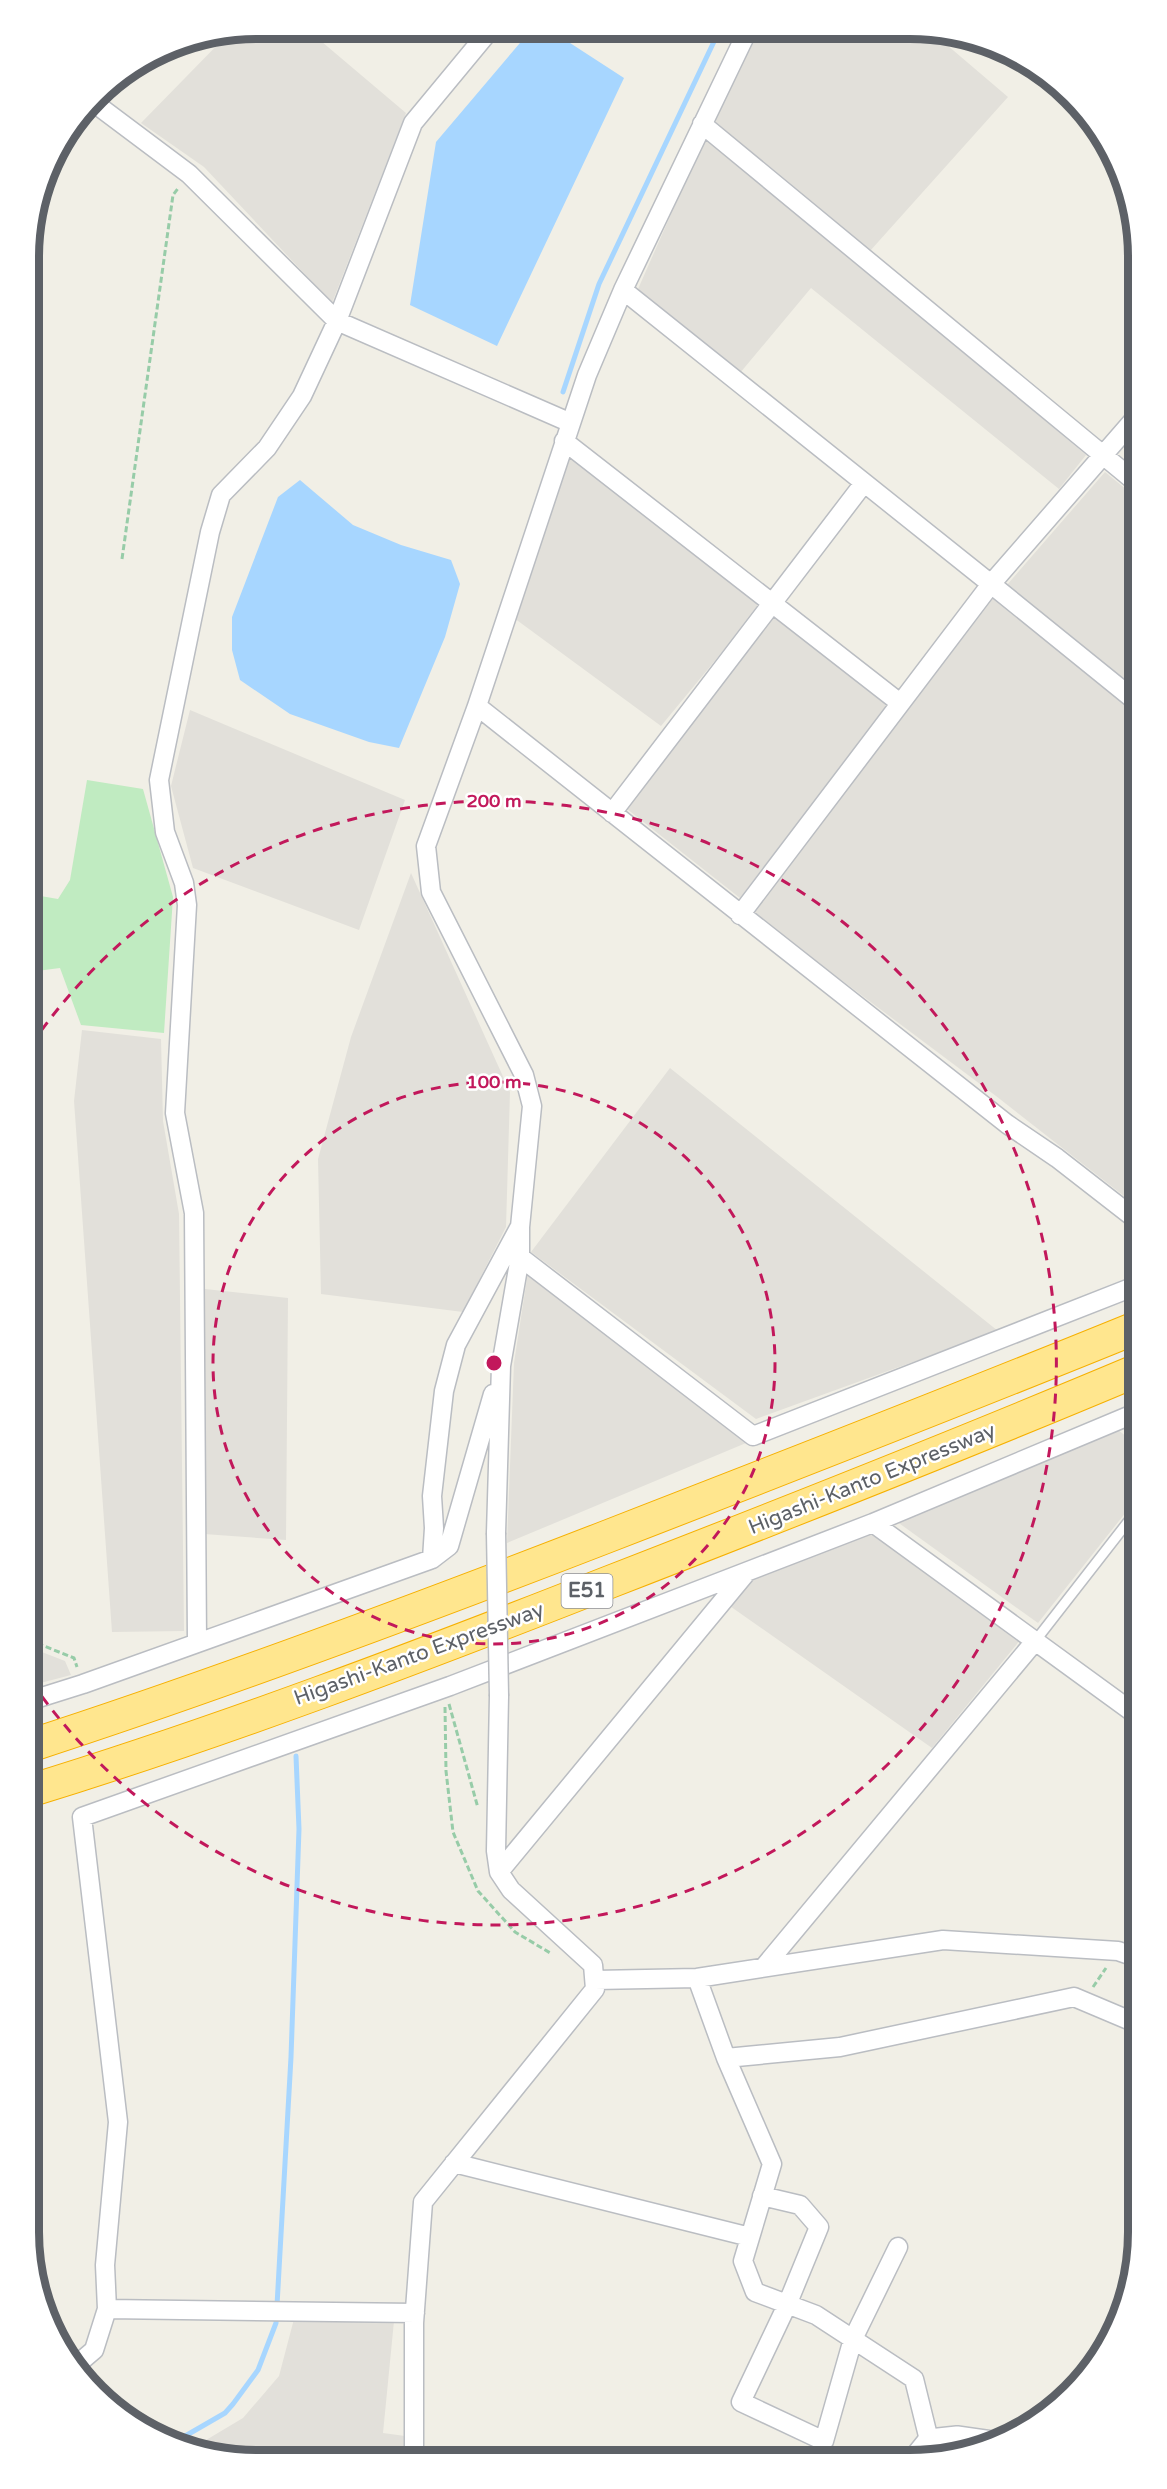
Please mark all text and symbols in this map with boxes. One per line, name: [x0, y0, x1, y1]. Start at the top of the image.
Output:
text: 200 m: [466, 790, 522, 812]
text: 100 m: [466, 1071, 522, 1093]
centre of rings: [484, 1353, 504, 1373]
street label: Higashi-Kanto Expressway: [745, 1418, 999, 1540]
road number: E51: [562, 1574, 612, 1608]
street label: Higashi-Kanto Expressway: [291, 1597, 547, 1711]

